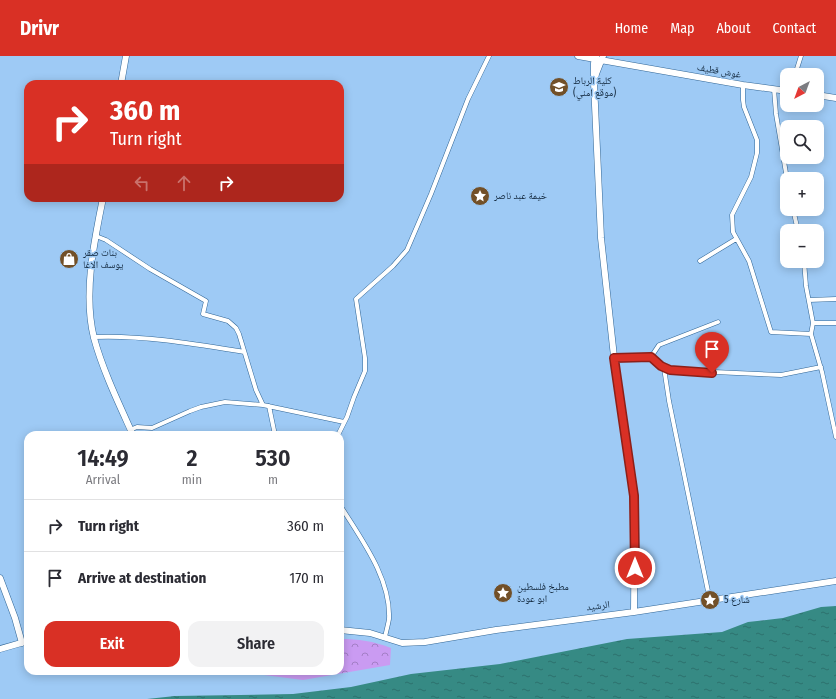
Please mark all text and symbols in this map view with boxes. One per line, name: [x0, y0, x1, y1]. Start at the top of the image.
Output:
text: Drivr: [20, 17, 59, 40]
text: Home: [615, 20, 648, 37]
text: Map: [670, 20, 694, 37]
text: About: [716, 20, 751, 37]
text: Contact: [773, 20, 816, 37]
street label: غوش قطيف: [696, 61, 742, 81]
north arrow: [780, 68, 824, 112]
map controls: [780, 68, 824, 268]
place label: كلية الرباط (موقع امني): [573, 75, 616, 101]
school or university icon: كلية الرباط (موقع امني): [548, 76, 570, 98]
text: 360 m: [110, 94, 180, 127]
icon: right: [44, 96, 96, 148]
button: search: [780, 120, 824, 164]
text: Turn right: [110, 128, 182, 150]
icon: left: [131, 172, 153, 194]
icon: ahead: [173, 172, 195, 194]
icon: right: [215, 172, 237, 194]
button: +: [780, 172, 824, 216]
place icon: خيمة عبد ناصر: [469, 185, 491, 207]
place label: خيمة عبد ناصر: [493, 190, 548, 202]
button: −: [780, 224, 824, 268]
place label: بنات صقر يوسف الاغا: [82, 247, 123, 271]
shop icon: بنات صقر يوسف الاغا: [58, 248, 80, 270]
pin: [695, 332, 729, 373]
icon: arrive: [701, 338, 723, 360]
text: 14:49: [77, 444, 129, 472]
text: 2: [186, 444, 197, 472]
text: 530: [255, 444, 291, 472]
text: Arrival: [86, 472, 120, 487]
text: min: [182, 472, 202, 487]
text: m: [268, 472, 278, 487]
icon: right: [44, 515, 66, 537]
text: Turn right: [78, 517, 139, 535]
text: 360 m: [287, 517, 324, 535]
position arrow: [614, 547, 656, 589]
icon: arrive: [44, 567, 66, 589]
text: Arrive at destination: [78, 569, 206, 587]
text: 170 m: [289, 569, 324, 587]
place label: مطبخ فلسطين ابو عودة: [517, 581, 569, 605]
place icon: مطبخ فلسطين ابو عودة: [492, 582, 514, 604]
place icon: شارع 5: [699, 589, 721, 611]
place label: شارع 5: [724, 594, 750, 606]
street label: الرشيد: [586, 599, 610, 613]
button: Exit: [44, 621, 180, 667]
button: Share: [188, 621, 324, 667]

